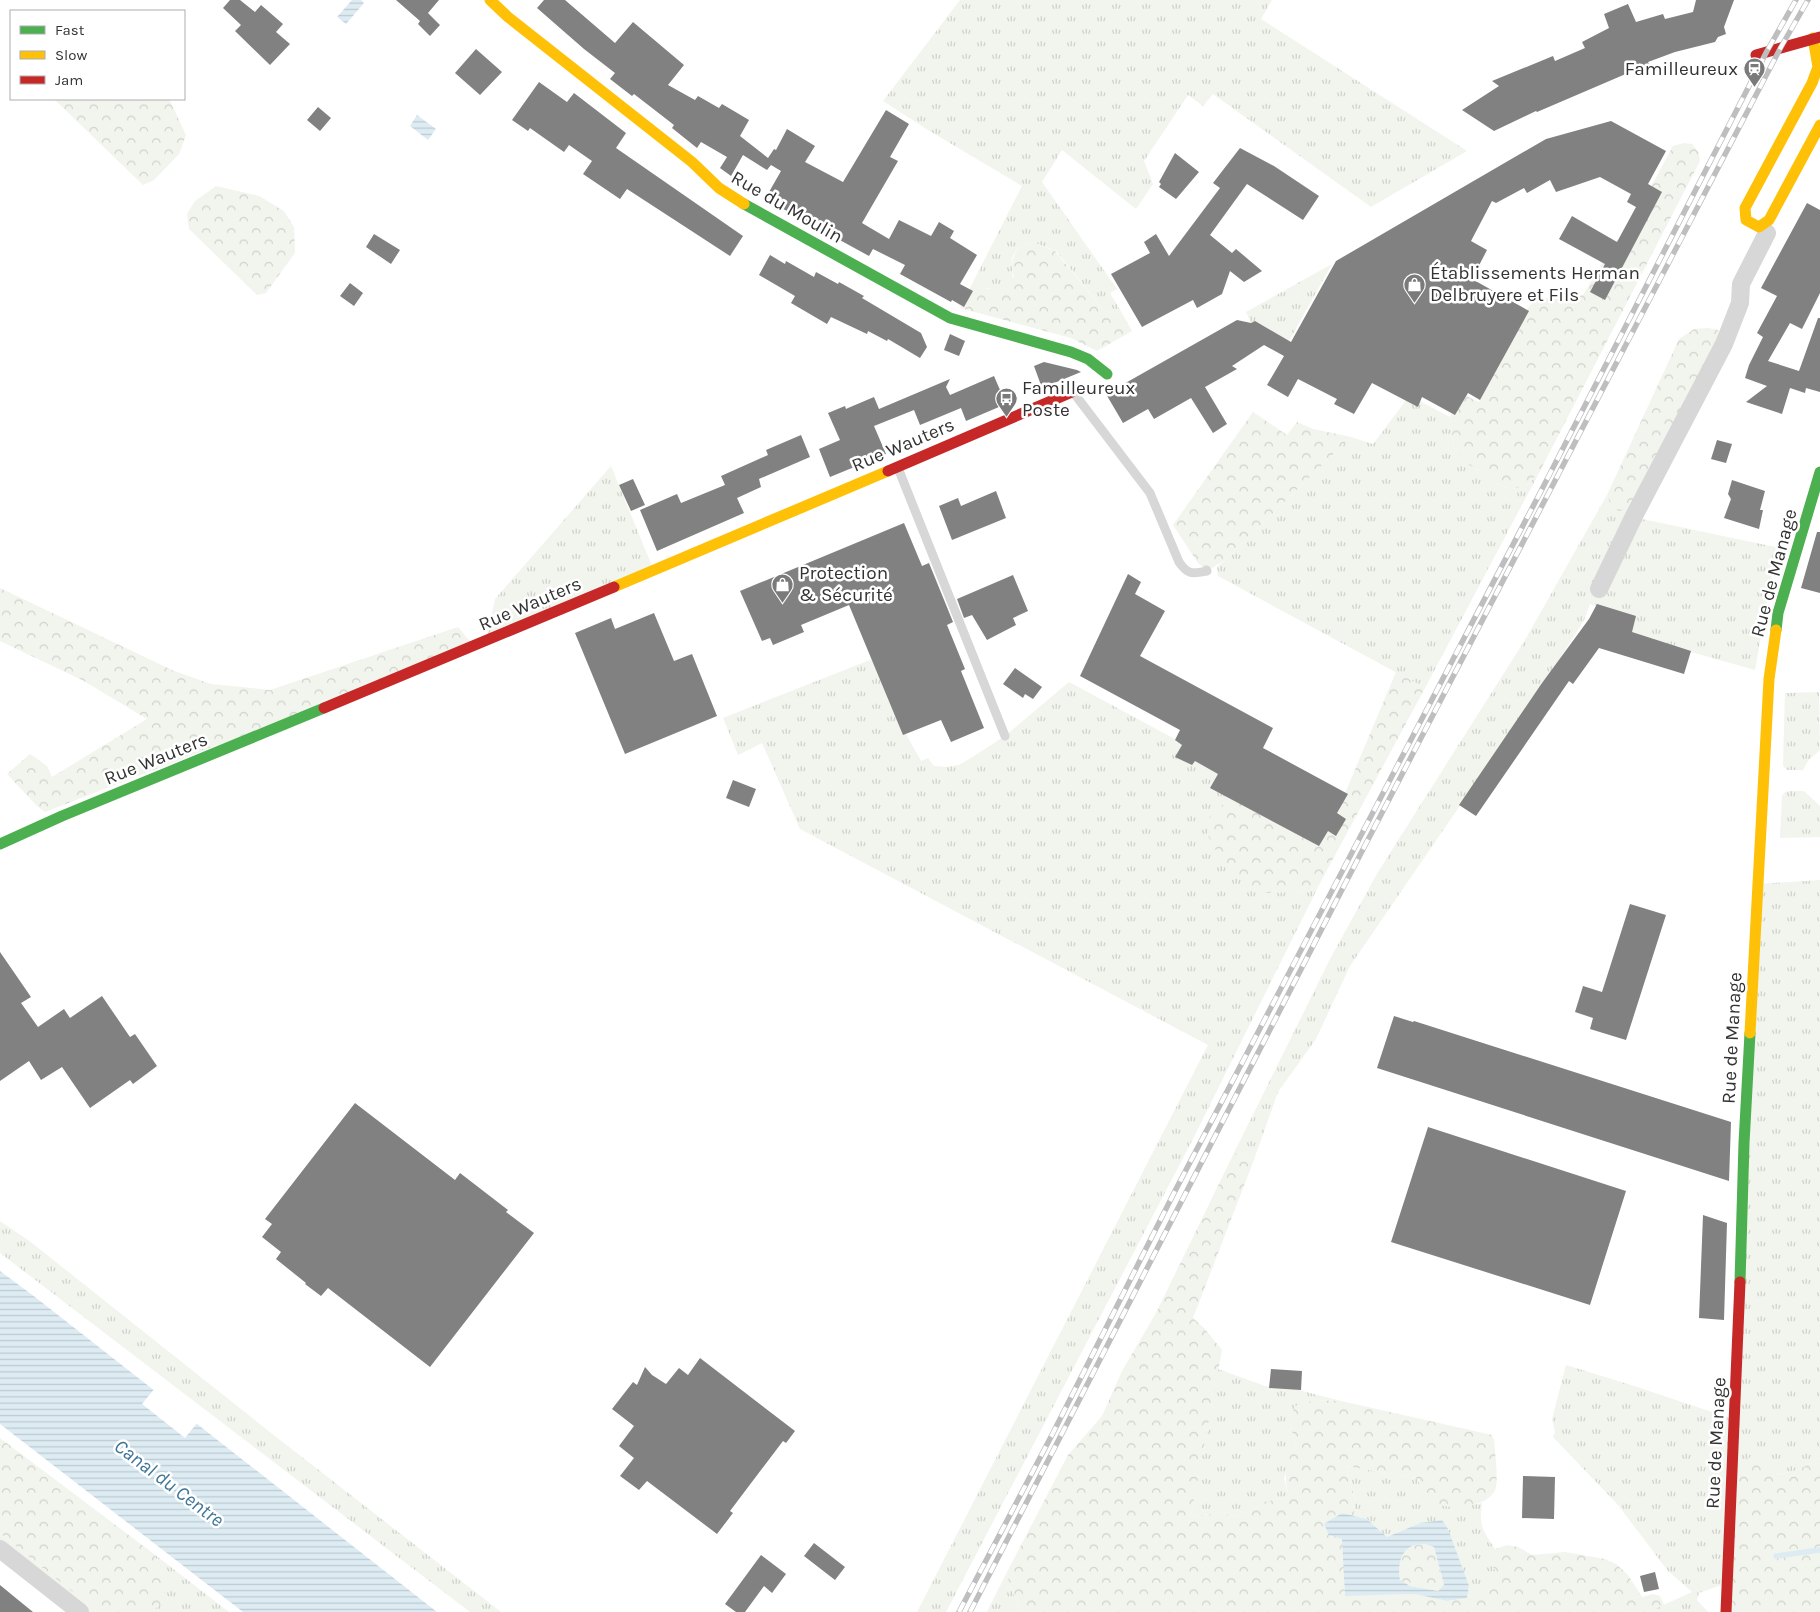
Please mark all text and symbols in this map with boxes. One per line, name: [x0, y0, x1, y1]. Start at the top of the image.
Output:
legend: [10, 10, 185, 100]
text: Fast: [55, 21, 85, 39]
text: Slow: [55, 46, 87, 64]
station icon: Familleureux: [1742, 57, 1766, 88]
place label: Familleureux: [1625, 58, 1738, 80]
text: Jam: [55, 71, 83, 89]
street label: Rue du Moulin: [727, 166, 847, 248]
place label: Établissements Herman Delbruyere et Fils: [1430, 261, 1640, 306]
shop icon: Établissements Herman Delbruyere et Fils: [1402, 272, 1426, 303]
place label: Familleureux Poste: [1022, 377, 1135, 421]
bus stop icon: Familleureux Poste: [994, 387, 1018, 418]
street label: Rue Wauters: [848, 413, 958, 477]
street label: Rue de Manage: [1746, 506, 1802, 640]
place label: Protection & Sécurité: [799, 562, 893, 606]
street label: Rue Wauters: [475, 572, 585, 636]
shop icon: Protection & Sécurité: [771, 572, 795, 603]
street label: Rue Wauters: [101, 728, 211, 790]
street label: Rue de Manage: [1718, 972, 1746, 1104]
street label: Rue de Manage: [1702, 1377, 1730, 1509]
water label: Canal du Centre: [110, 1434, 228, 1532]

